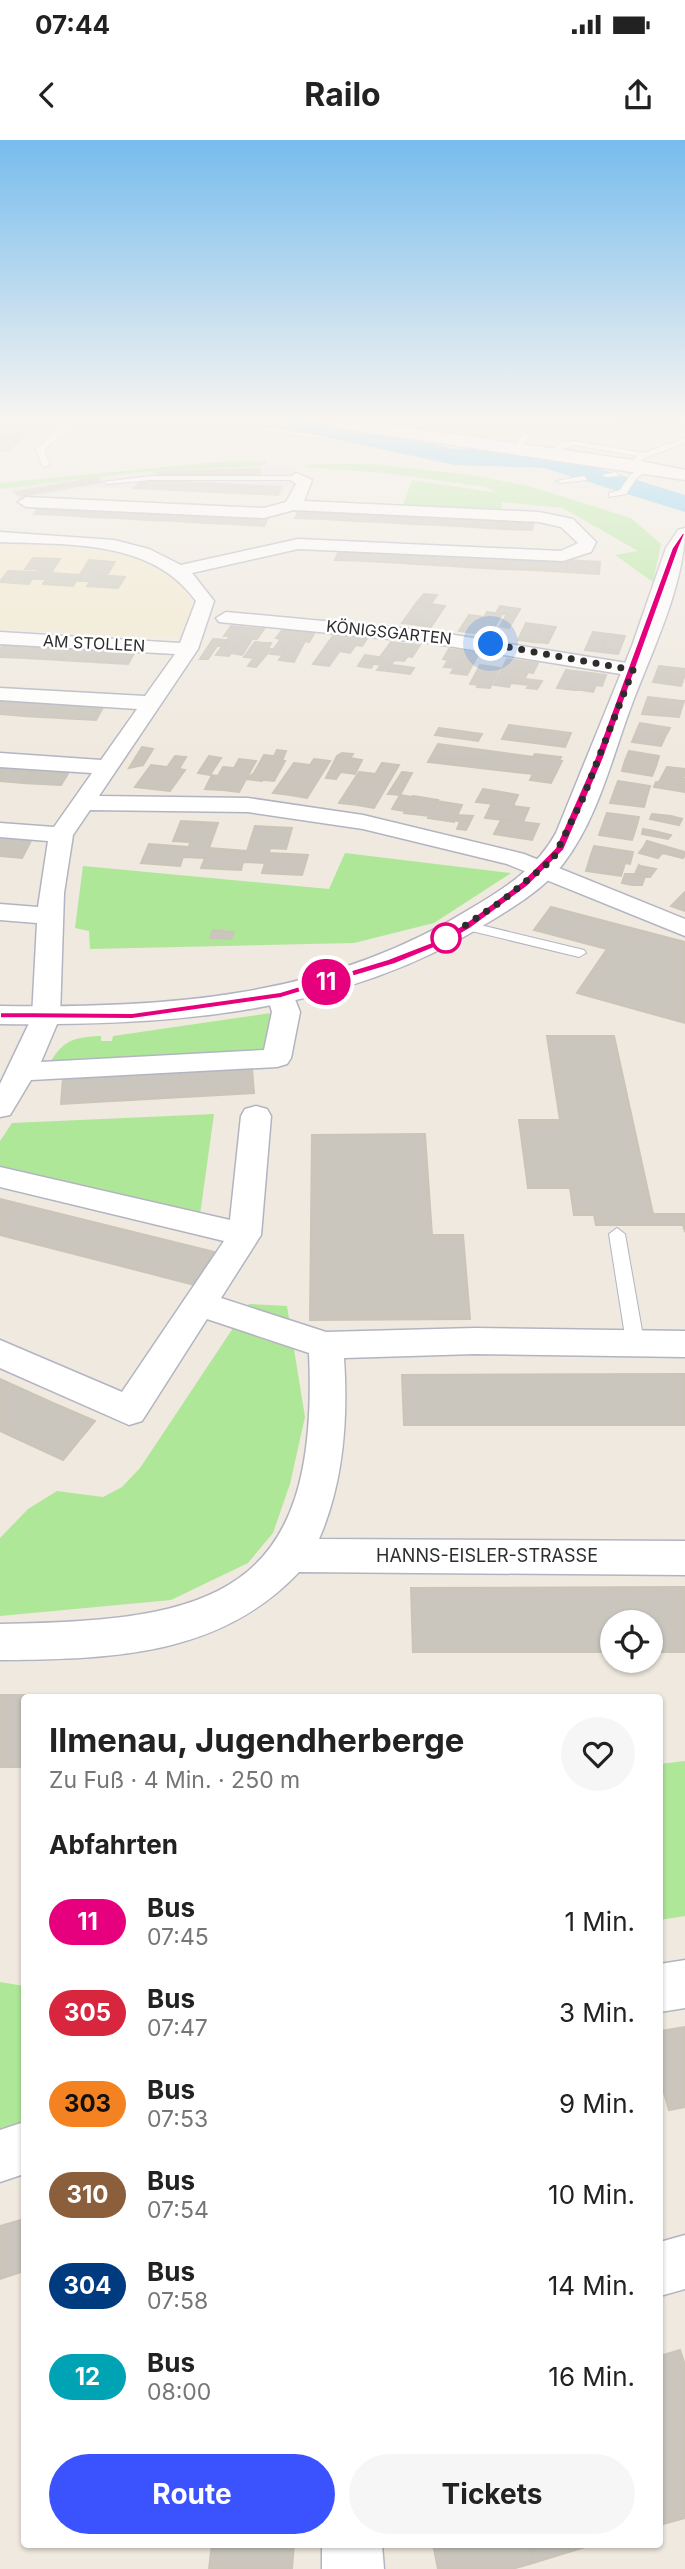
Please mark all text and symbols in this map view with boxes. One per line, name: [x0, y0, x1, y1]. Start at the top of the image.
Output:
text: 07:44: [35, 9, 110, 40]
text: Railo: [304, 75, 381, 114]
icon: back: [28, 76, 66, 114]
icon: share: [619, 76, 657, 114]
street label: KÖNIGSGARTEN: [325, 615, 453, 649]
your location: [473, 626, 508, 661]
street label: AM STOLLEN: [42, 630, 146, 656]
unlabelled marker: [431, 923, 461, 953]
line badge: 11: [294, 959, 358, 1005]
text: 11: [316, 967, 336, 996]
street label: HANNS-EISLER-STRASSE: [376, 1545, 598, 1566]
map controls: [600, 1610, 663, 1673]
button: locate: [600, 1610, 663, 1673]
button: heart: [561, 1717, 635, 1791]
text: Ilmenau, Jugendherberge: [49, 1720, 465, 1760]
text: Zu Fuß · 4 Min. · 250 m: [49, 1766, 300, 1794]
text: Abfahrten: [49, 1829, 178, 1860]
text: Bus: [147, 1892, 195, 1923]
text: 1 Min.: [564, 1906, 635, 1937]
text: 11: [77, 1907, 98, 1936]
text: 07:45: [147, 1923, 209, 1951]
text: Bus: [147, 1983, 195, 2014]
text: 3 Min.: [559, 1997, 635, 2028]
text: 305: [64, 1998, 111, 2027]
text: 07:47: [147, 2014, 208, 2042]
text: Bus: [147, 2074, 195, 2105]
text: 9 Min.: [559, 2088, 635, 2119]
text: 303: [64, 2089, 111, 2118]
text: 07:53: [147, 2105, 208, 2133]
text: Bus: [147, 2165, 195, 2196]
text: 10 Min.: [548, 2179, 635, 2210]
text: 310: [66, 2180, 109, 2209]
text: 07:54: [147, 2196, 209, 2224]
text: Bus: [147, 2256, 195, 2287]
text: 14 Min.: [548, 2270, 635, 2301]
text: 304: [64, 2271, 111, 2300]
text: 07:58: [147, 2287, 208, 2315]
text: Bus: [147, 2347, 195, 2378]
text: 16 Min.: [548, 2361, 635, 2392]
text: 12: [75, 2362, 100, 2391]
text: 08:00: [147, 2378, 211, 2406]
button: Route: [49, 2454, 335, 2534]
button: Tickets: [349, 2454, 635, 2534]

